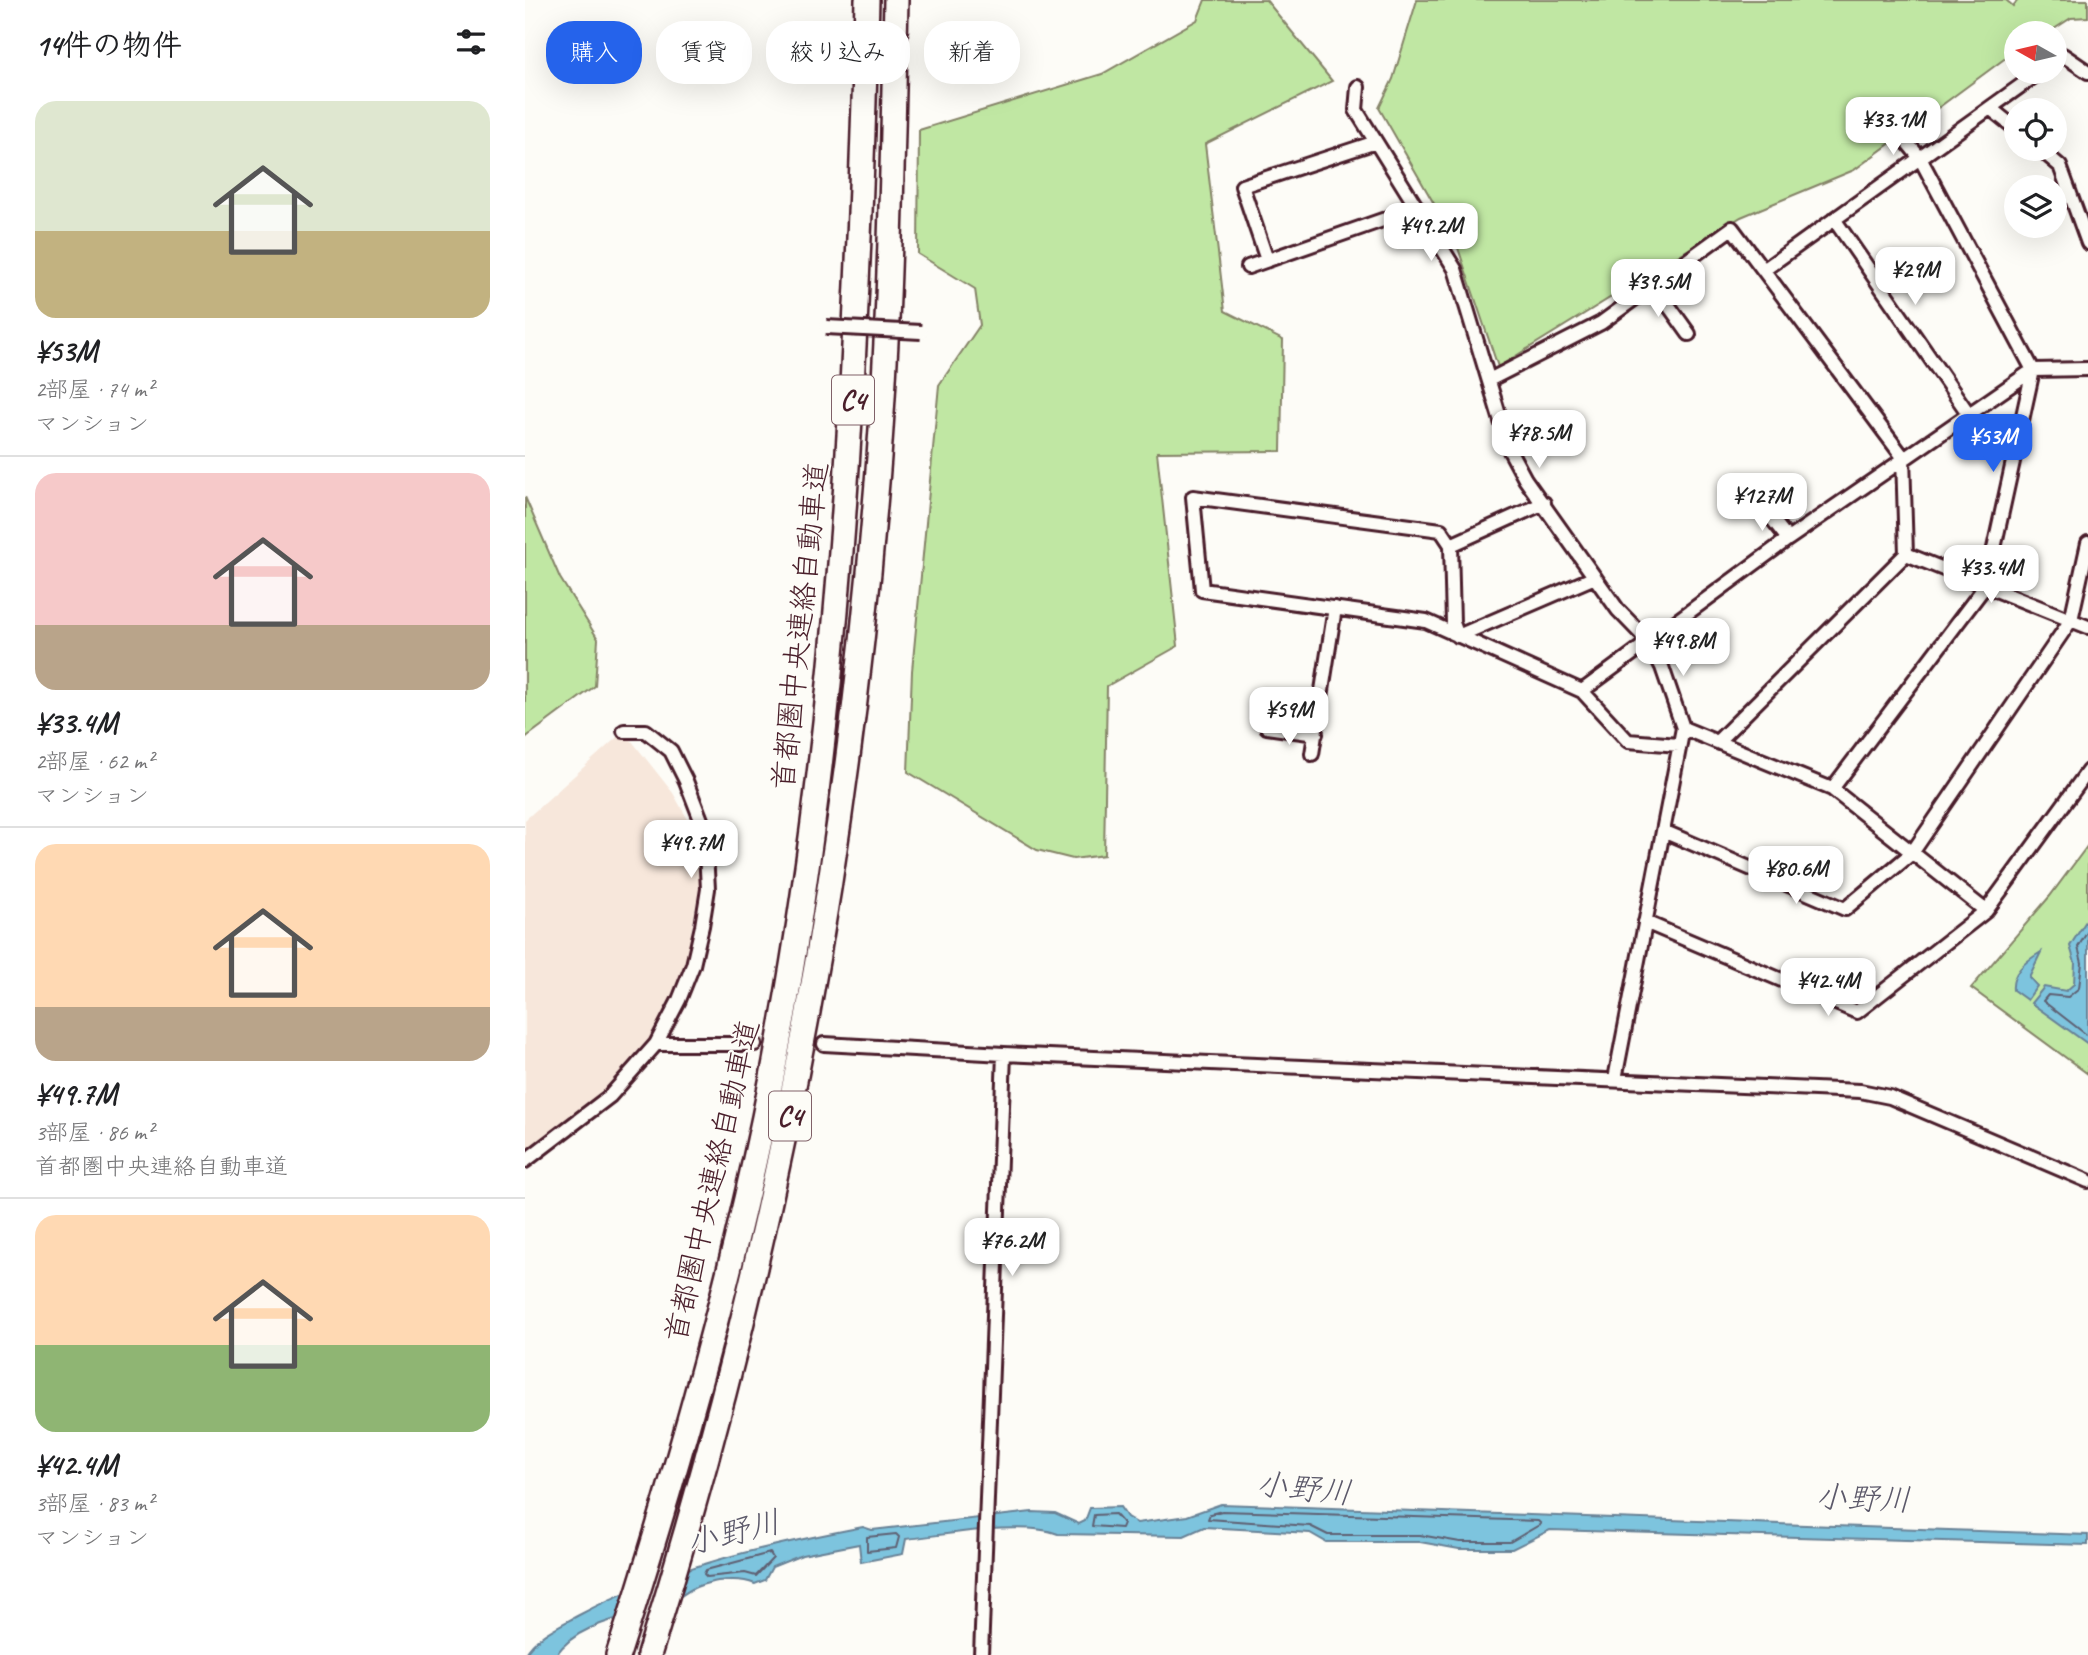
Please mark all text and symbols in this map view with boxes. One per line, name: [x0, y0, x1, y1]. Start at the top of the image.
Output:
chip: 購入: [546, 21, 642, 84]
chip: 賃貸: [656, 21, 752, 84]
chip: 絞り込み: [766, 21, 910, 84]
chip: 新着: [924, 21, 1020, 84]
north arrow: [2004, 21, 2067, 84]
map controls: [2004, 21, 2067, 238]
icon: filters: [452, 23, 490, 61]
text: 14件の物件: [35, 26, 182, 64]
pin: ¥33.1M: [1836, 97, 1950, 157]
button: locate: [2004, 98, 2067, 161]
text: ¥33.1M: [1862, 105, 1924, 134]
icon: home: [200, 147, 326, 273]
button: layers: [2004, 175, 2067, 238]
pin: ¥49.2M: [1374, 204, 1488, 263]
text: ¥49.2M: [1400, 211, 1462, 240]
pin: ¥29M: [1874, 247, 1956, 307]
text: ¥29M: [1891, 255, 1939, 284]
pin: ¥39.5M: [1601, 260, 1715, 319]
text: ¥39.5M: [1627, 267, 1689, 296]
text: ¥53M: [35, 332, 97, 370]
text: 2部屋 · 74 m²: [35, 375, 153, 404]
road number: C4: [832, 376, 874, 424]
text: マンション: [35, 409, 149, 438]
pin: ¥78.5M: [1482, 410, 1596, 470]
pin: ¥53M: [1952, 414, 2034, 474]
text: ¥78.5M: [1508, 418, 1570, 447]
text: ¥53M: [1969, 422, 2017, 451]
street label: 首都圏中央連絡自動車道: [764, 460, 836, 792]
pin: ¥127M: [1713, 474, 1811, 533]
text: ¥127M: [1733, 481, 1791, 510]
icon: home: [200, 519, 326, 645]
pin: ¥33.4M: [1934, 546, 2048, 605]
text: ¥33.4M: [1960, 553, 2022, 582]
pin: ¥49.8M: [1626, 618, 1740, 678]
text: ¥49.8M: [1652, 626, 1714, 655]
pin: ¥59M: [1248, 688, 1330, 747]
text: ¥59M: [1265, 695, 1313, 724]
text: ¥33.4M: [35, 704, 117, 742]
text: 2部屋 · 62 m²: [35, 747, 153, 776]
text: マンション: [35, 781, 149, 810]
pin: ¥49.7M: [634, 820, 748, 880]
text: ¥49.7M: [660, 828, 722, 857]
pin: ¥80.6M: [1739, 846, 1853, 906]
text: ¥80.6M: [1764, 854, 1828, 883]
icon: home: [200, 890, 326, 1016]
pin: ¥42.4M: [1771, 958, 1885, 1018]
text: ¥42.4M: [1797, 966, 1859, 995]
street label: 首都圏中央連絡自動車道: [656, 1016, 768, 1346]
text: ¥49.7M: [35, 1075, 116, 1113]
road number: C4: [769, 1092, 811, 1140]
text: 3部屋 · 86 m²: [35, 1118, 153, 1147]
text: 首都圏中央連絡自動車道: [35, 1152, 288, 1181]
pin: ¥76.2M: [955, 1218, 1069, 1278]
text: ¥76.2M: [980, 1226, 1044, 1255]
icon: home: [200, 1261, 326, 1387]
text: ¥42.4M: [35, 1446, 117, 1484]
water label: 小野川: [1254, 1463, 1354, 1514]
water label: 小野川: [1814, 1476, 1912, 1521]
text: 3部屋 · 83 m²: [35, 1489, 153, 1518]
water label: 小野川: [682, 1501, 785, 1564]
text: マンション: [35, 1523, 149, 1552]

